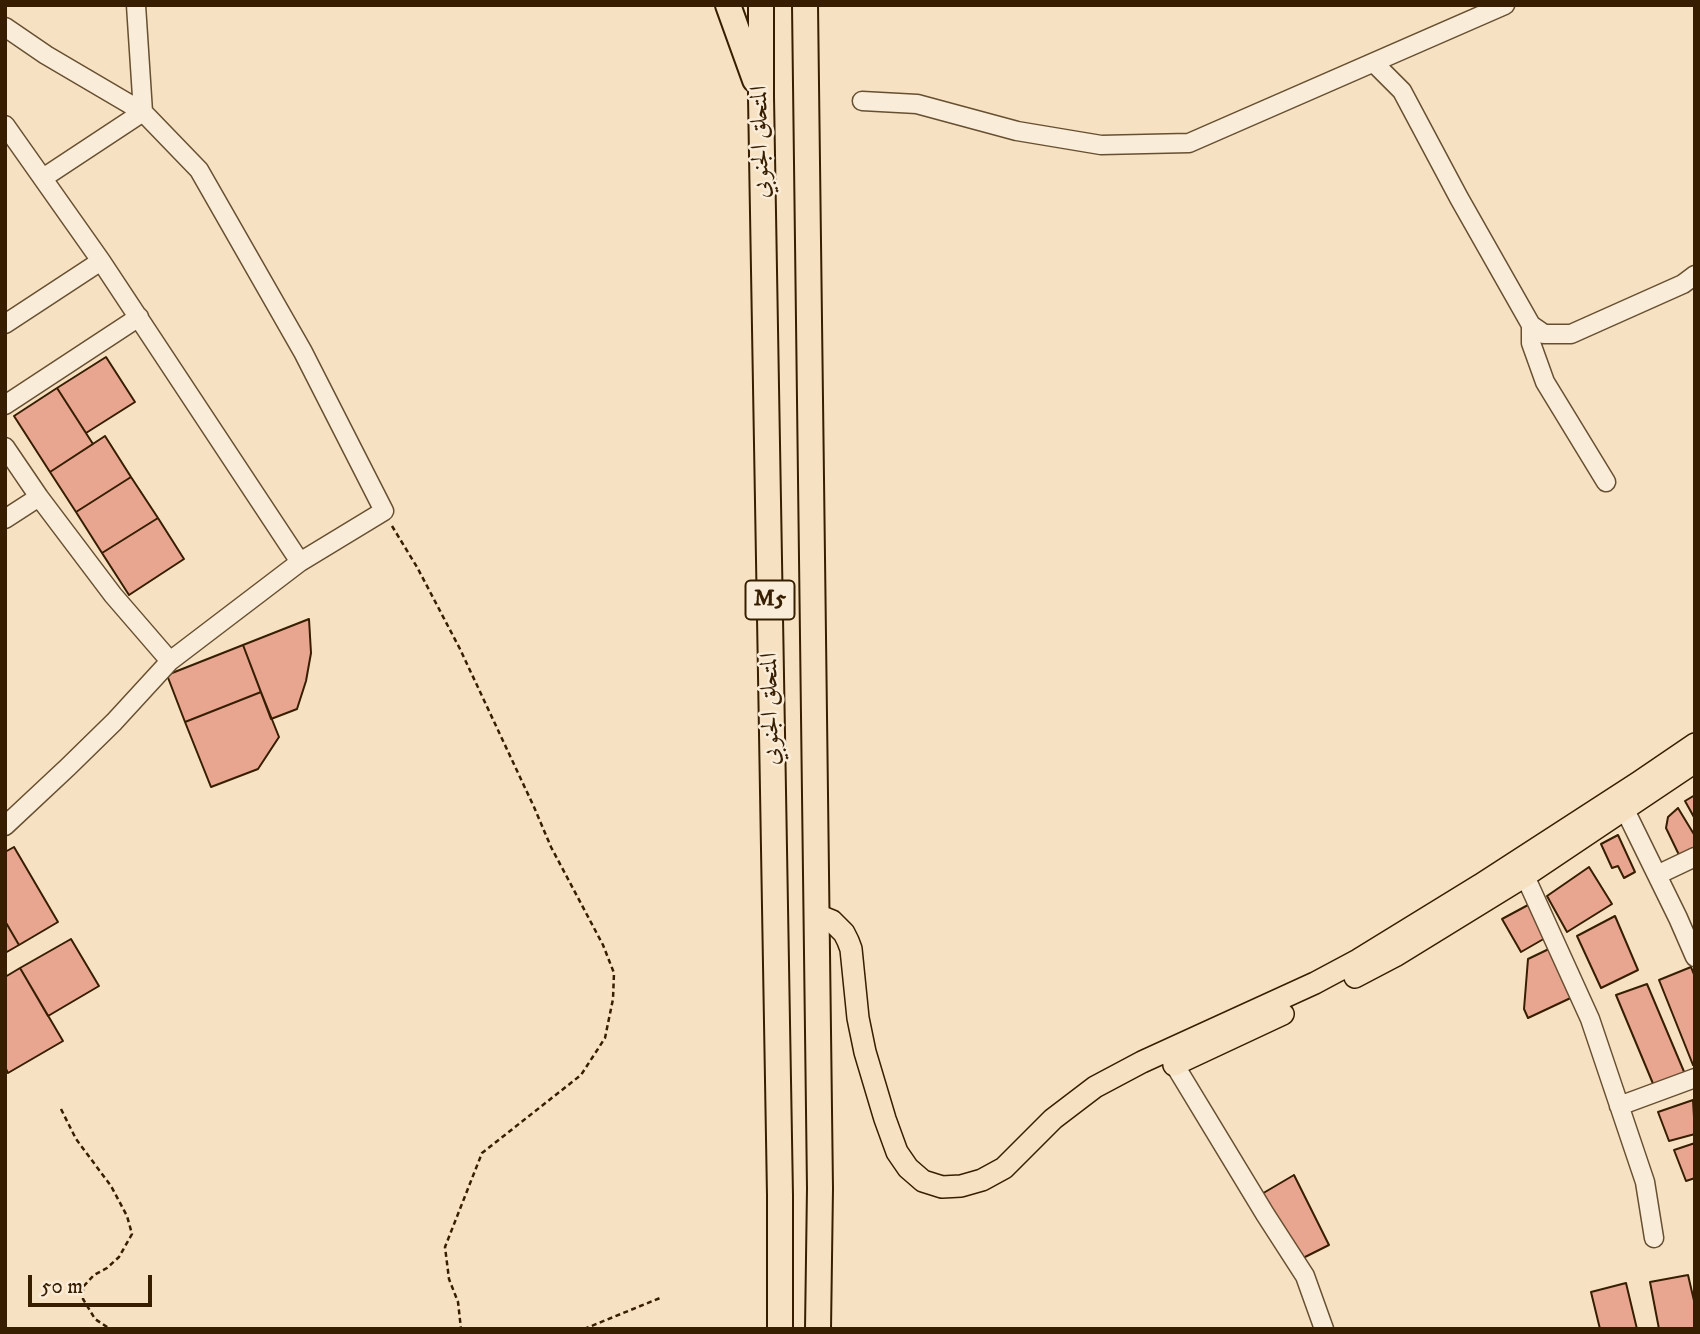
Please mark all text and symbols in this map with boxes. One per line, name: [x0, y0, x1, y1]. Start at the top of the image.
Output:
street label: المتحلق الجنوبي: [747, 85, 777, 199]
road number: M5: [746, 580, 794, 620]
street label: المتحلق الجنوبي: [757, 652, 787, 766]
scale bar: [32, 1260, 156, 1304]
text: 50 m: [41, 1274, 83, 1300]

